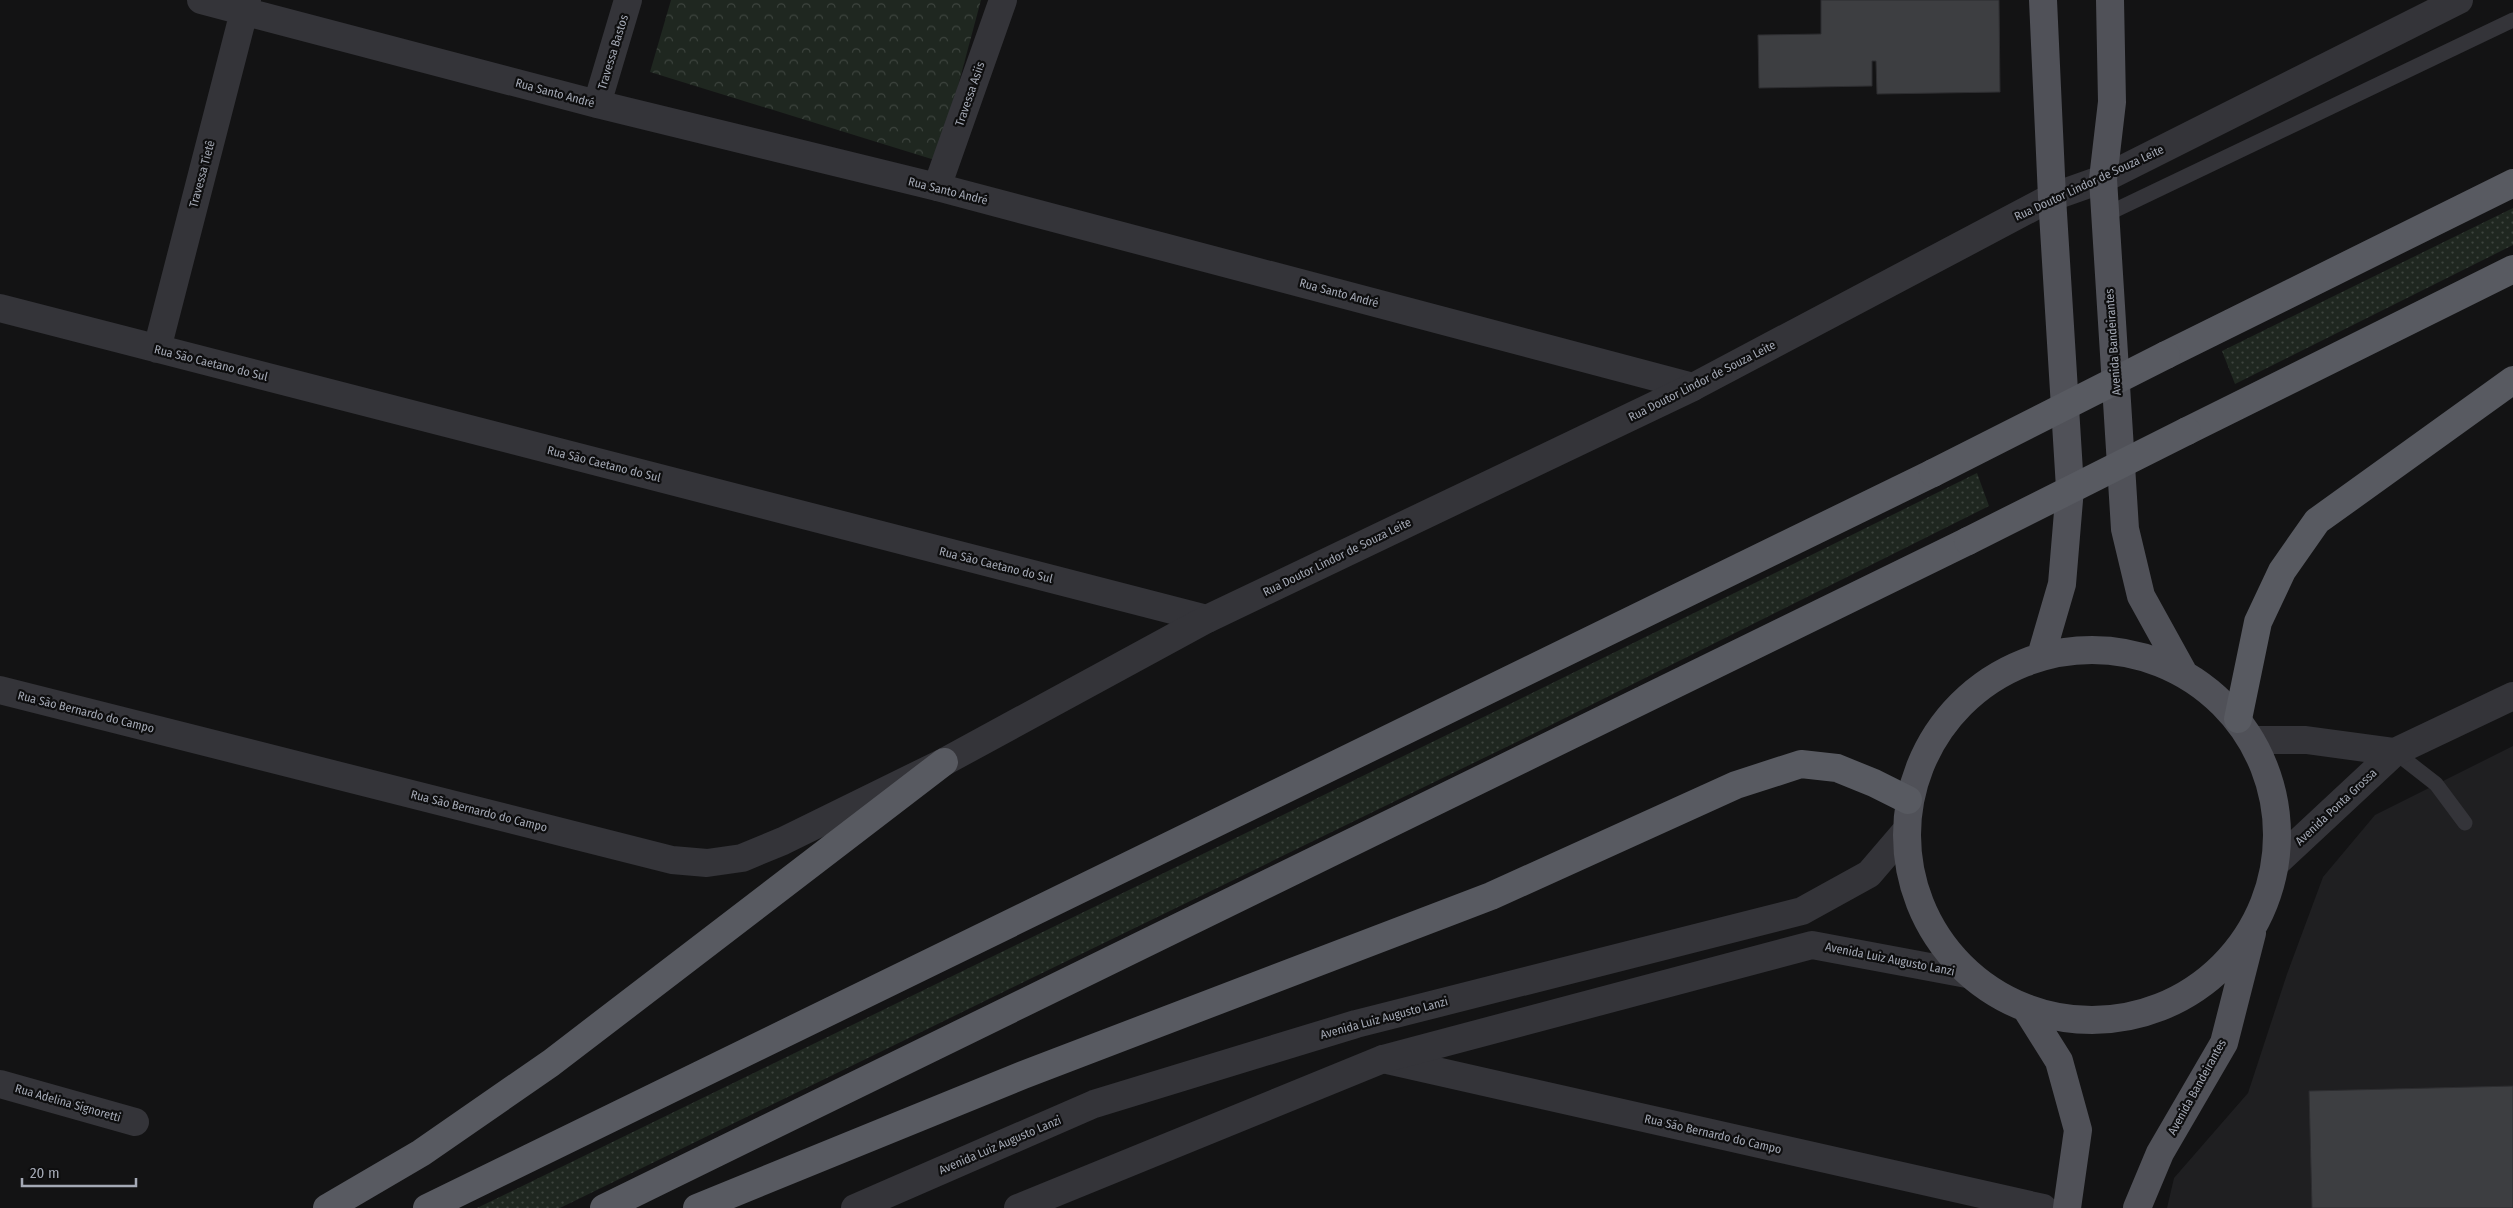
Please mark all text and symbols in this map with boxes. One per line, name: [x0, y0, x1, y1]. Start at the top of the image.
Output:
street label: Travessa Bastos: [595, 13, 631, 91]
street label: Travessa Asiis: [952, 60, 988, 128]
street label: Rua Santo André: [514, 76, 596, 110]
street label: Travessa Tietê: [186, 139, 218, 209]
street label: Rua Doutor Lindor de Souza Leite: [2012, 142, 2166, 224]
street label: Rua Santo André: [907, 174, 989, 208]
street label: Rua Santo André: [1298, 276, 1380, 310]
street label: Avenida Bandeirantes: [2102, 288, 2124, 396]
street label: Rua Doutor Lindor de Souza Leite: [1626, 338, 1778, 424]
street label: Rua São Caetano do Sul: [153, 342, 269, 384]
street label: Rua São Caetano do Sul: [546, 443, 662, 485]
street label: Rua Doutor Lindor de Souza Leite: [1261, 515, 1413, 599]
street label: Rua São Caetano do Sul: [938, 544, 1054, 586]
street label: Rua São Bernardo do Campo: [16, 688, 156, 736]
street label: Avenida Ponta Grossa: [2292, 766, 2380, 848]
street label: Rua São Bernardo do Campo: [409, 787, 549, 835]
street label: Avenida Luiz Augusto Lanzi: [1824, 940, 1956, 978]
street label: Avenida Luiz Augusto Lanzi: [1319, 994, 1449, 1042]
street label: Avenida Bandeirantes: [2165, 1037, 2229, 1137]
street label: Rua Adelina Signoretti: [14, 1081, 122, 1125]
street label: Rua São Bernardo do Campo: [1643, 1111, 1783, 1157]
street label: Avenida Luiz Augusto Lanzi: [937, 1113, 1063, 1177]
scale bar: [22, 1156, 136, 1188]
text: 20 m: [30, 1164, 60, 1182]

